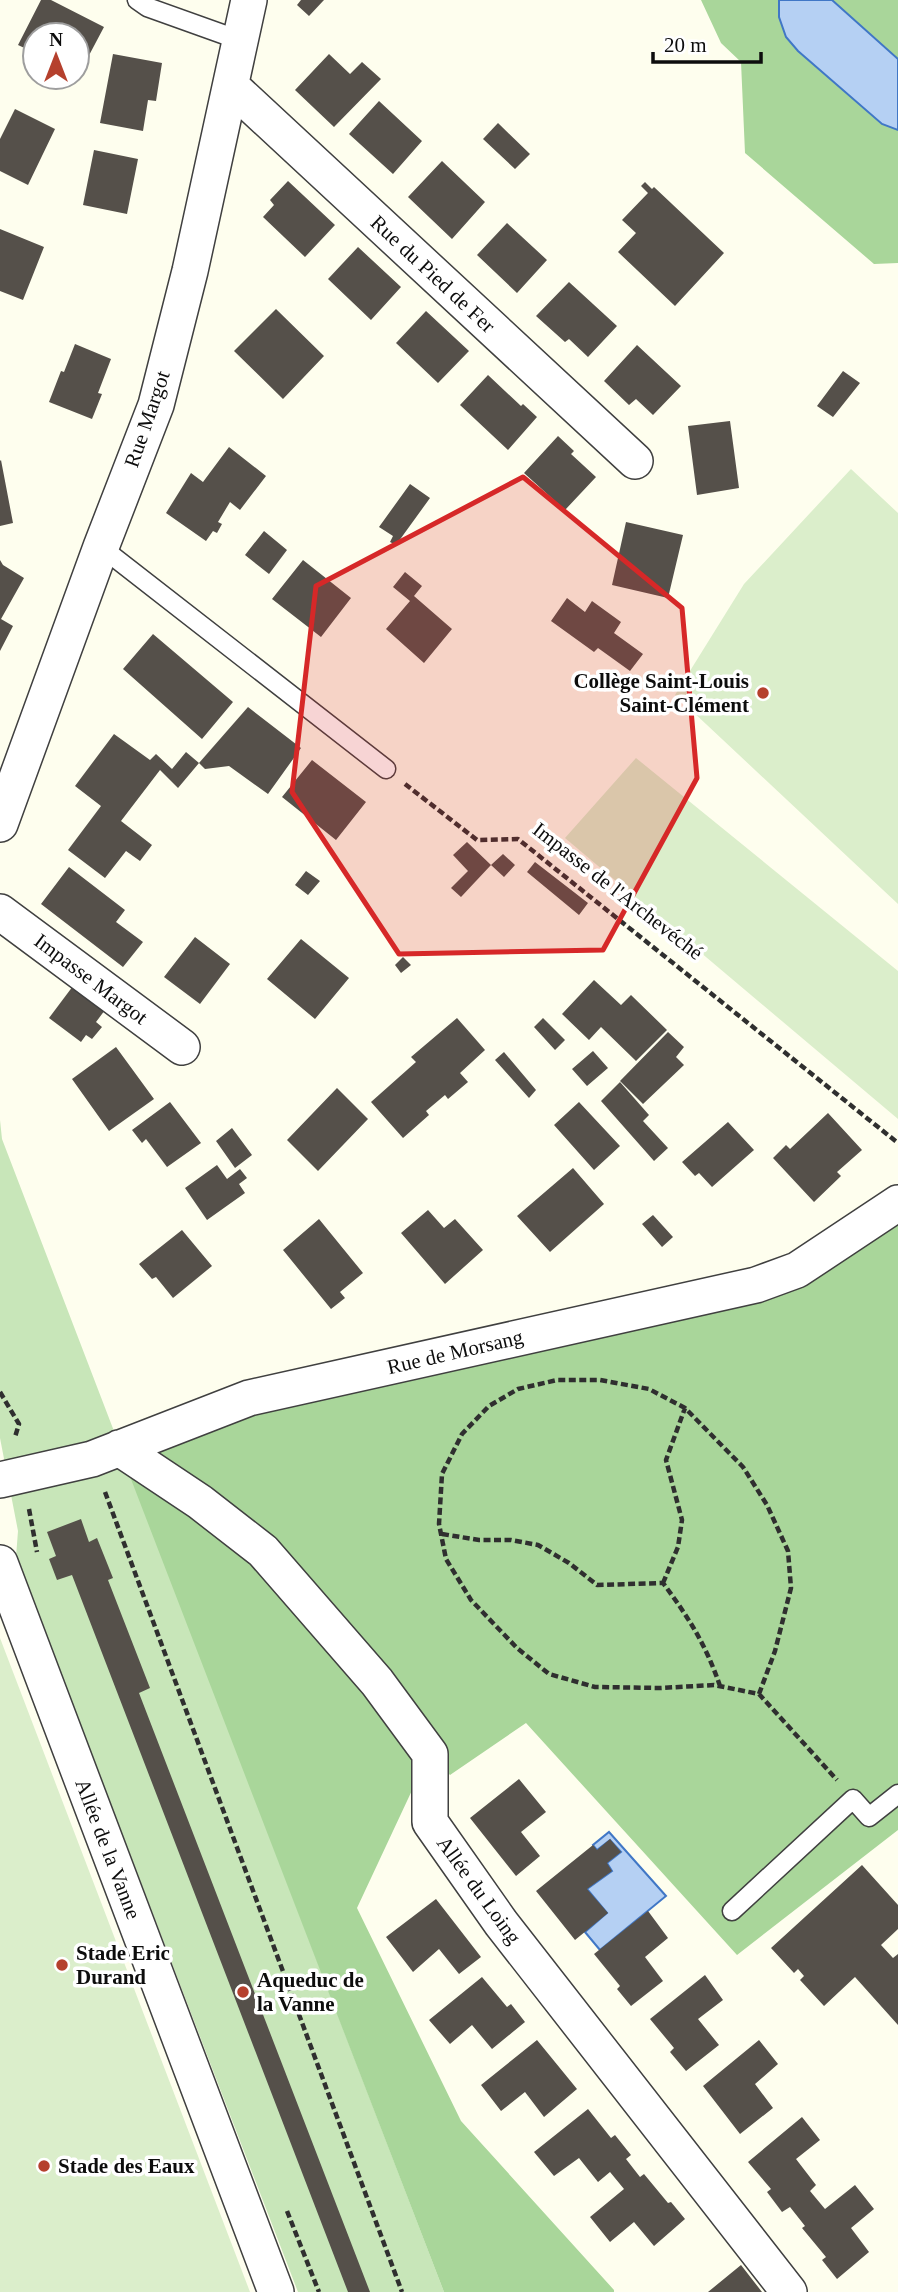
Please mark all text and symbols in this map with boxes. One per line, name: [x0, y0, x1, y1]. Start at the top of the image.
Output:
north arrow: [21, 21, 91, 91]
scale bar: [653, 21, 762, 65]
text: N: [49, 29, 63, 50]
text: 20 m: [664, 33, 707, 57]
street label: Rue du Pied de Fer: [366, 210, 500, 338]
street label: Rue Margot: [119, 367, 175, 470]
place label: Collège Saint-Louis Saint-Clément: [573, 669, 749, 717]
marker: Collège Saint-Louis Saint-Clément: [755, 685, 771, 701]
street label: Impasse de l'Archevéché: [528, 817, 708, 965]
street label: Impasse Margot: [30, 929, 152, 1029]
street label: Rue de Morsang: [385, 1325, 526, 1379]
street label: Allée de la Vanne: [70, 1775, 146, 1923]
street label: Allée du Loing: [432, 1832, 526, 1949]
place label: Stade Eric Durand: [76, 1941, 170, 1989]
marker: Stade Eric Durand: [54, 1957, 70, 1973]
place label: Aqueduc de la Vanne: [257, 1968, 364, 2016]
marker: Aqueduc de la Vanne: [235, 1984, 251, 2000]
place label: Stade des Eaux: [58, 2154, 195, 2178]
marker: Stade des Eaux: [36, 2158, 52, 2174]

